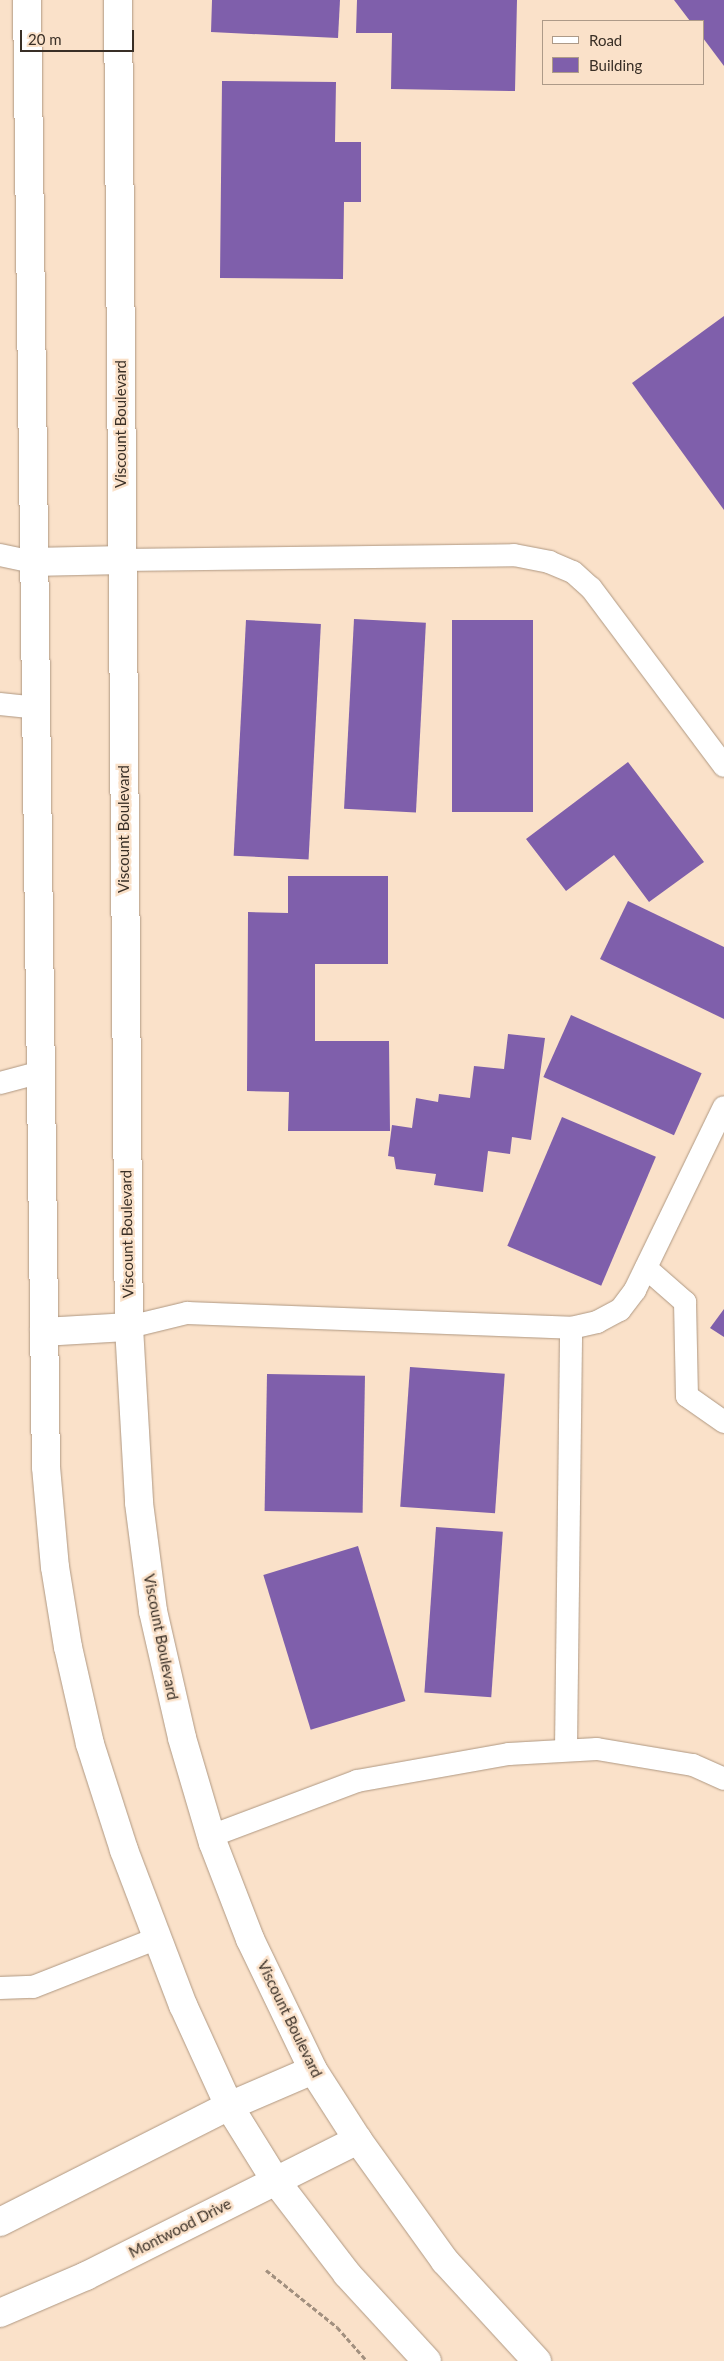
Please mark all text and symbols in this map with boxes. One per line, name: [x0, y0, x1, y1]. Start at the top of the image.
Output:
scale bar: [22, 20, 136, 52]
legend: [542, 20, 704, 85]
text: 20 m: [28, 30, 62, 48]
text: Road: [589, 31, 622, 49]
text: Building: [589, 56, 642, 74]
street label: Viscount Boulevard: [112, 360, 130, 488]
street label: Viscount Boulevard: [115, 765, 133, 893]
street label: Viscount Boulevard: [117, 1170, 137, 1298]
street label: Viscount Boulevard: [140, 1572, 182, 1702]
street label: Viscount Boulevard: [254, 1958, 326, 2080]
street label: Montwood Drive: [126, 2194, 234, 2262]

